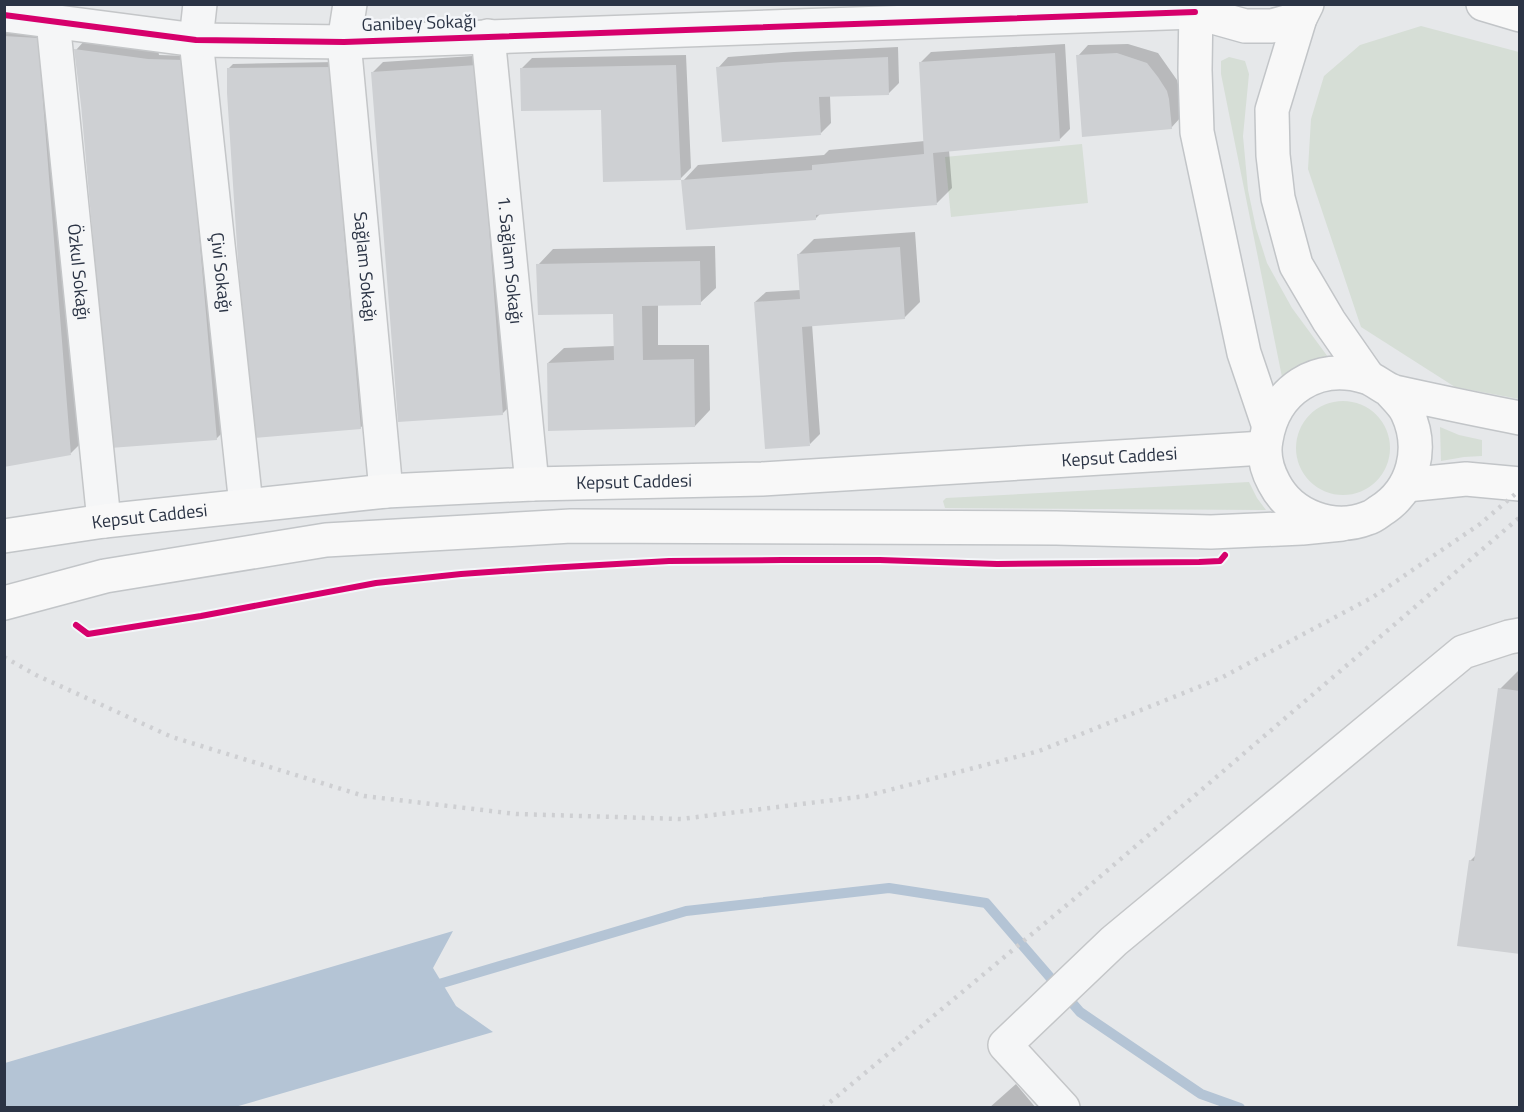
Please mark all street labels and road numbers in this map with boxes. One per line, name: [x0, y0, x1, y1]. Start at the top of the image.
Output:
street label: Ganibey Sokağı: [361, 7, 477, 38]
street label: 1. Sağlam Sokağı: [491, 195, 530, 325]
street label: Sağlam Sokağı: [347, 210, 384, 323]
street label: Özkul Sokağı: [61, 222, 97, 321]
street label: Çivi Sokağı: [204, 231, 239, 314]
street label: Kepsut Caddesi: [1061, 439, 1178, 473]
street label: Kepsut Caddesi: [576, 467, 692, 496]
street label: Kepsut Caddesi: [90, 496, 209, 536]

